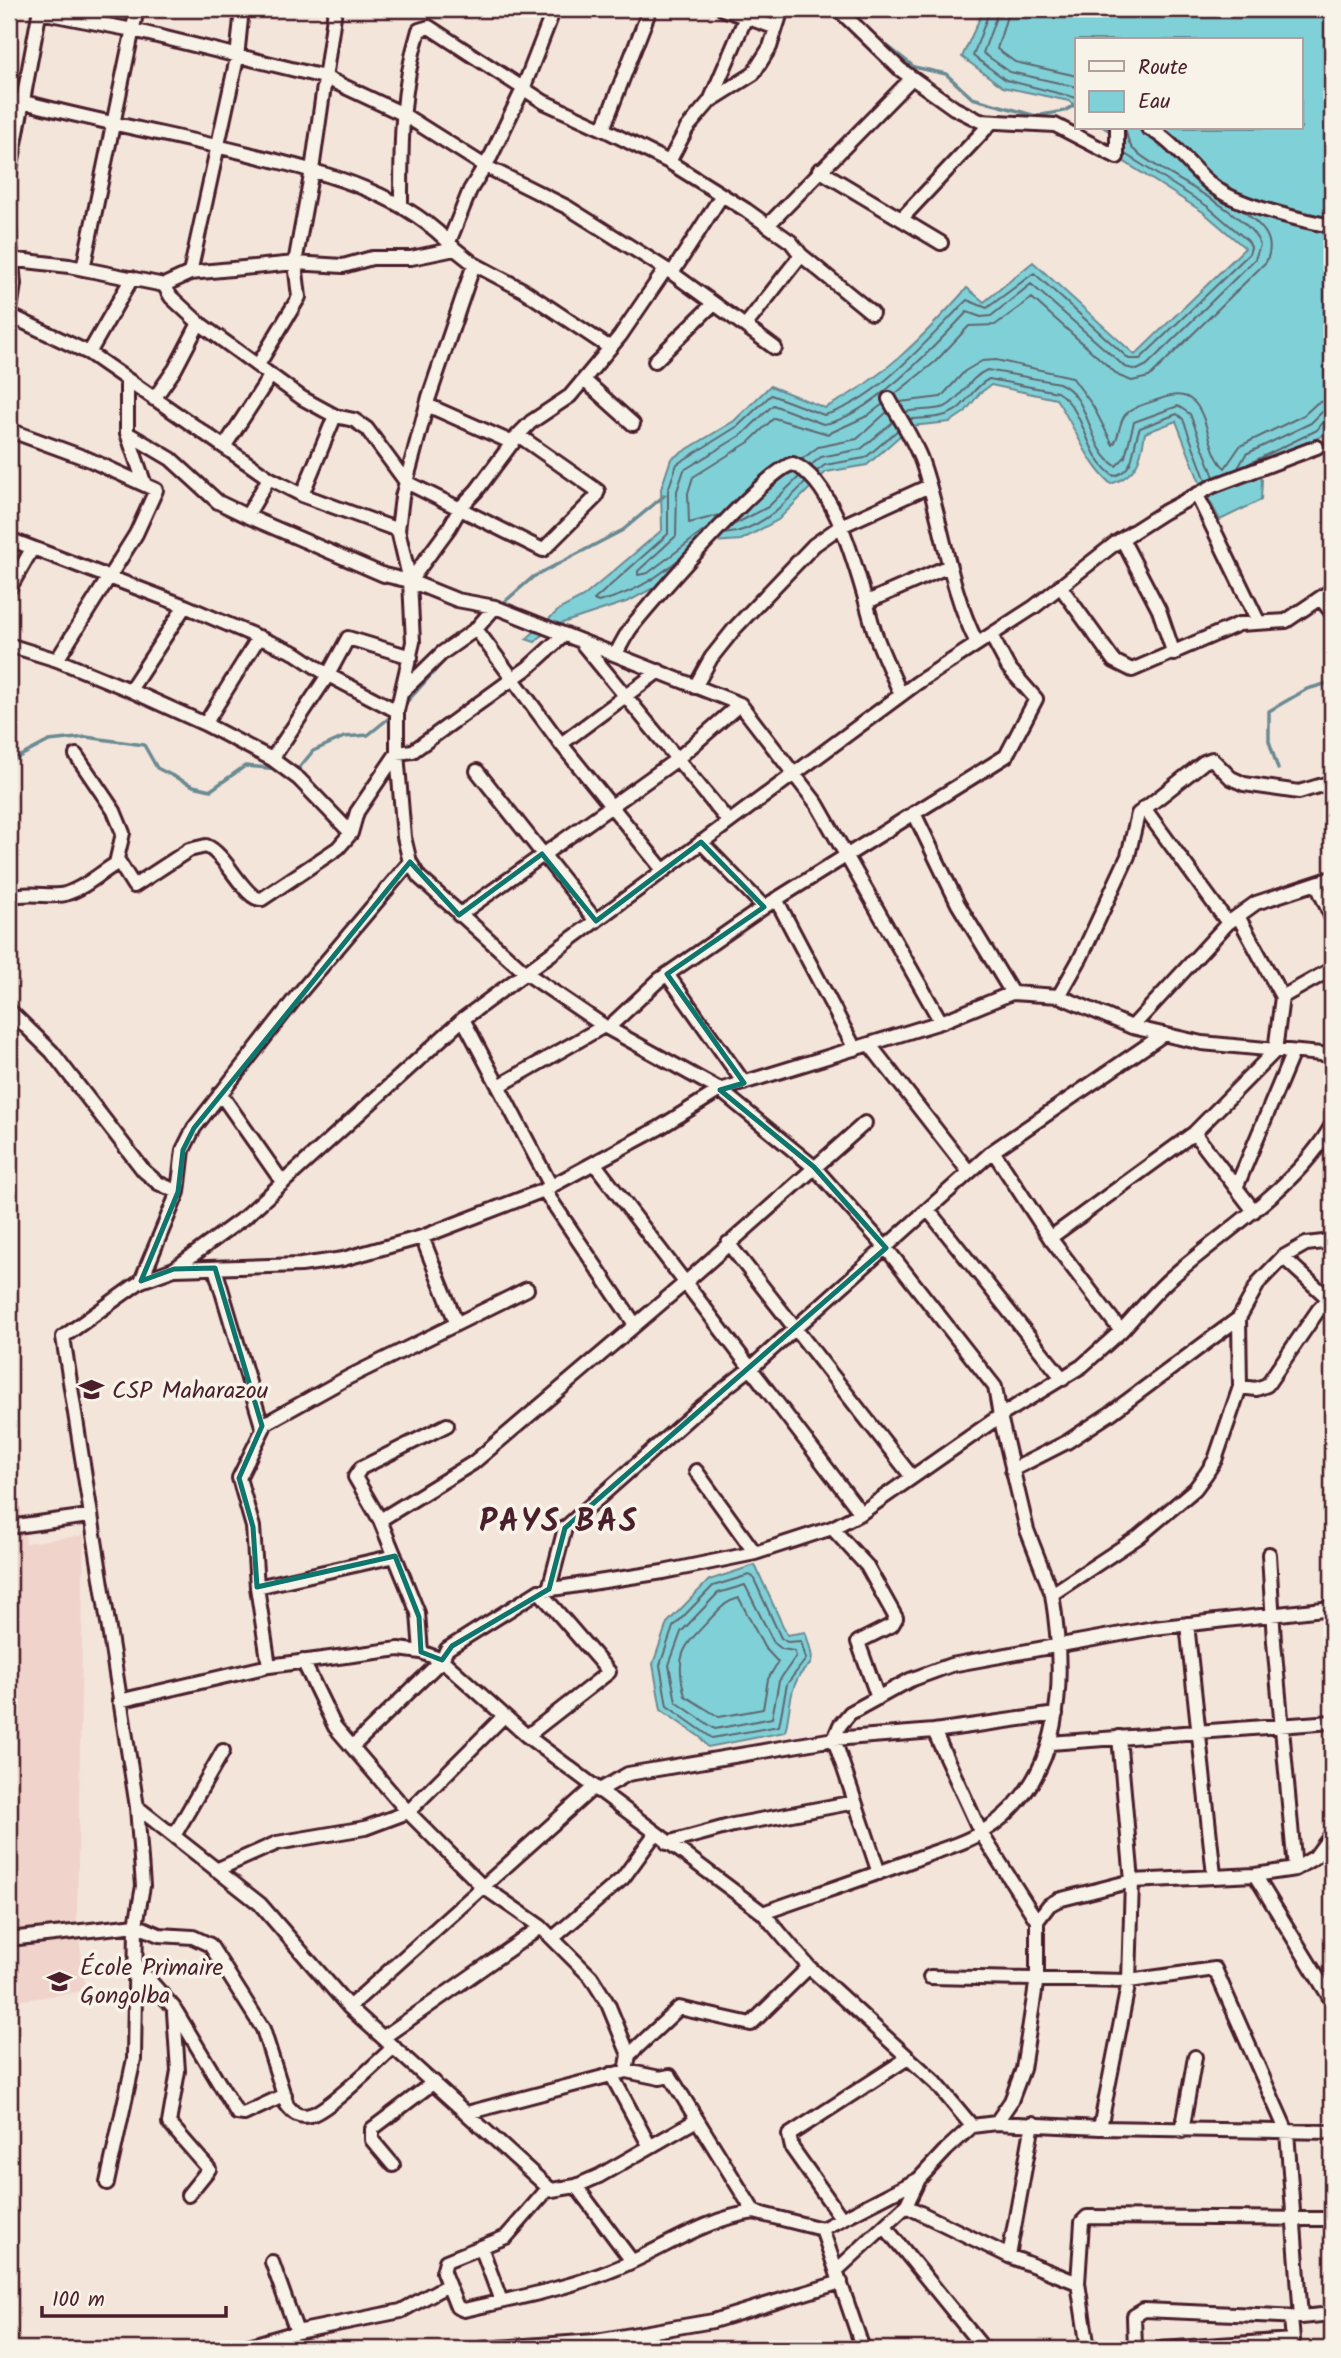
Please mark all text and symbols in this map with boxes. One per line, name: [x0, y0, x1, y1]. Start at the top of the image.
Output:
legend: [1075, 38, 1302, 130]
text: Route: [1138, 52, 1188, 85]
text: Eau: [1138, 86, 1170, 119]
place label: CSP Maharazou: [112, 1372, 269, 1411]
school or university icon: CSP Maharazou: [78, 1376, 106, 1404]
district label: PAYS BAS: [479, 1497, 639, 1548]
place label: École Primaire Gongolba: [80, 1949, 224, 2016]
school or university icon: École Primaire Gongolba: [46, 1967, 74, 1995]
scale bar: [42, 2274, 226, 2318]
text: 100 m: [52, 2284, 105, 2317]

